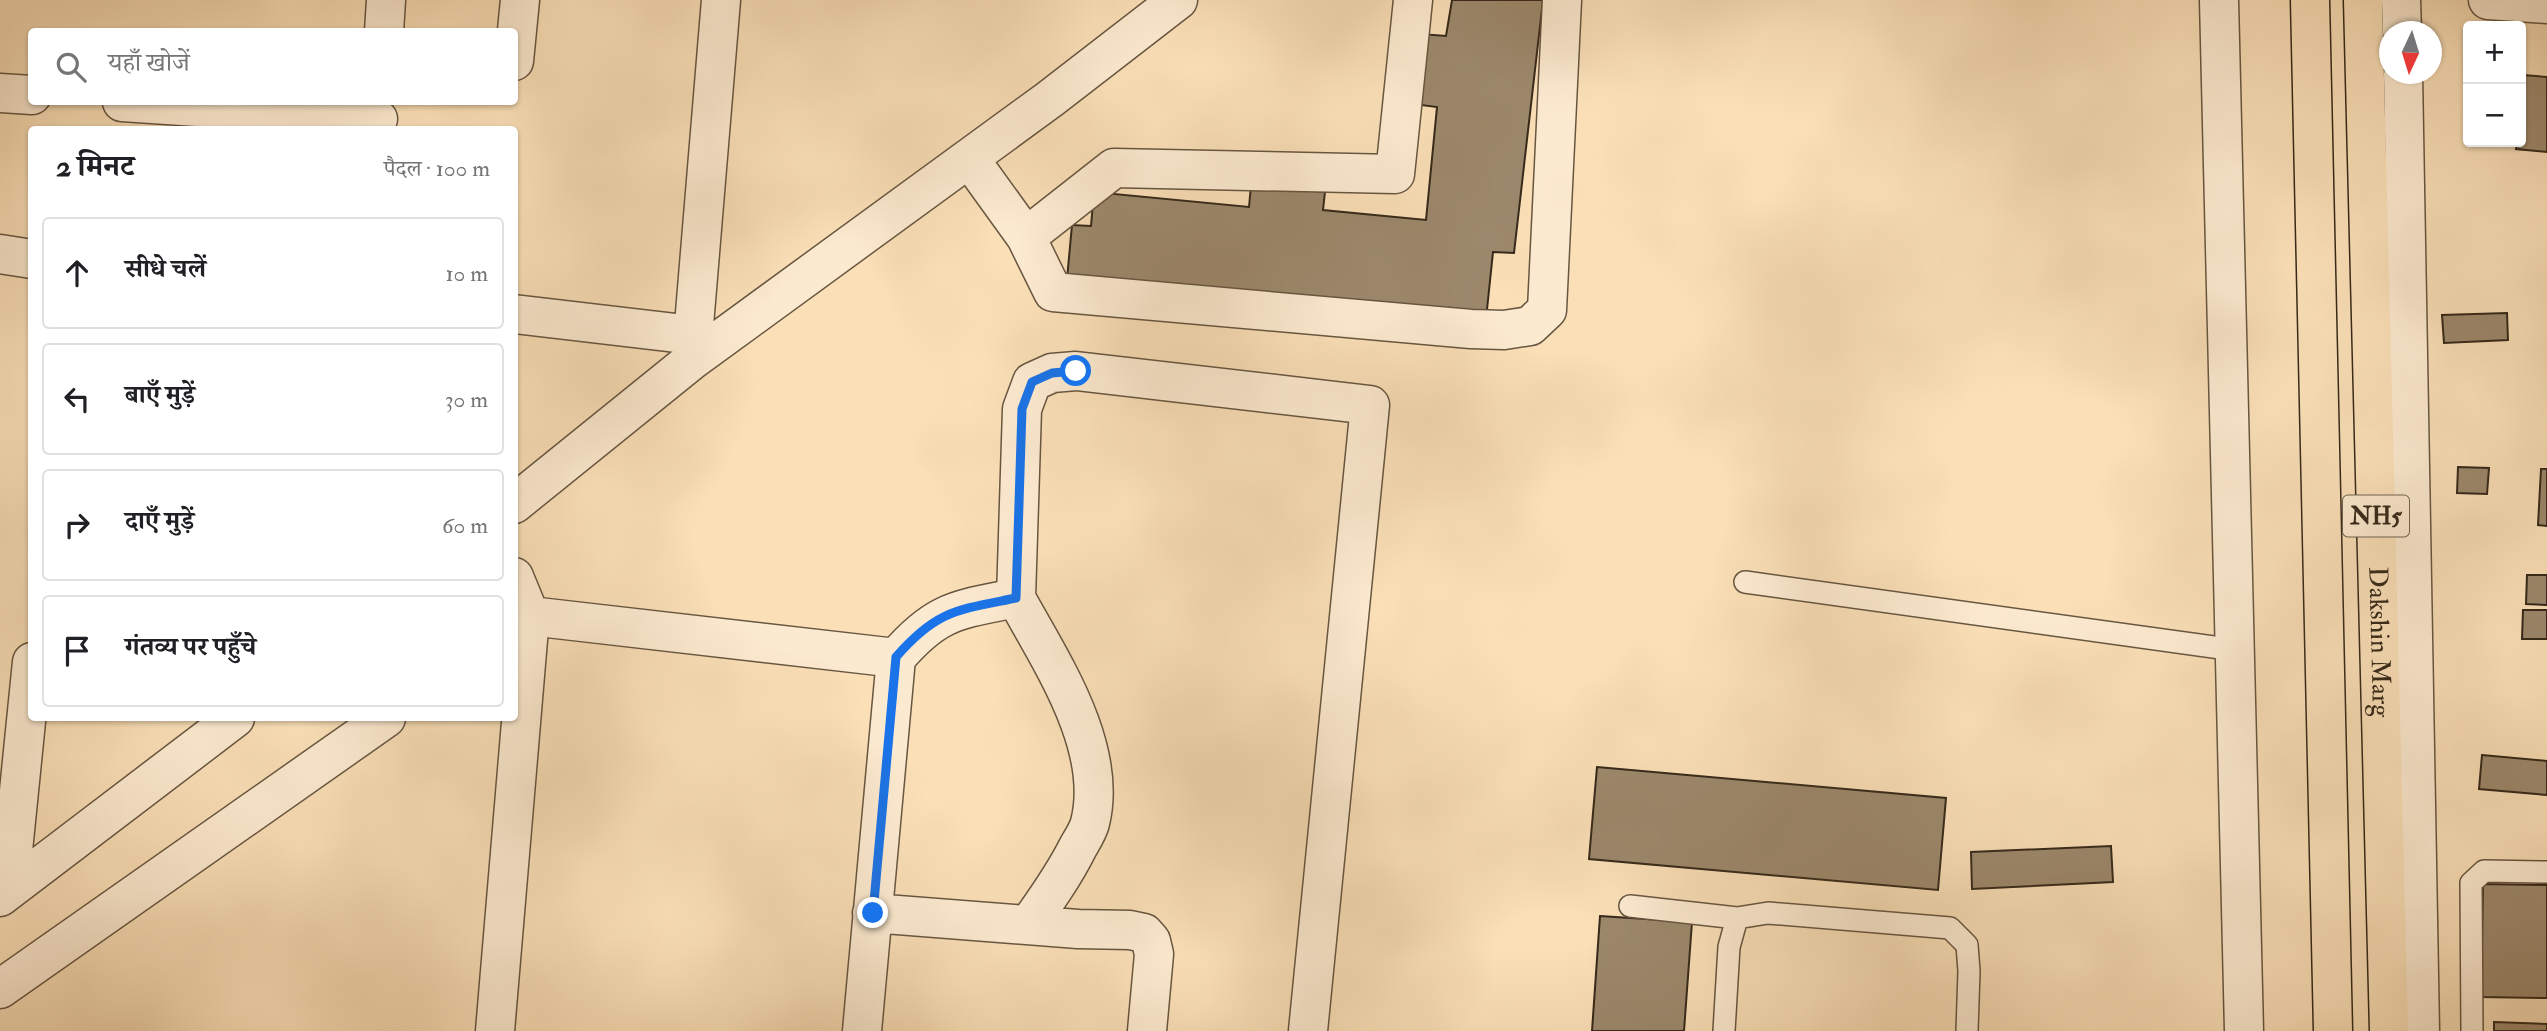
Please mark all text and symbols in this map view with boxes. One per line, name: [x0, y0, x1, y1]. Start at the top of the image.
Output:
north arrow: [2379, 21, 2442, 84]
map controls: [2463, 21, 2526, 147]
button: +: [2463, 21, 2526, 84]
search box: [28, 28, 518, 105]
text: यहाँ खोजें: [108, 47, 190, 79]
icon: search: [52, 48, 90, 86]
button: −: [2463, 84, 2526, 147]
text: 2 मिनट: [56, 148, 134, 185]
text: पैदल · 100 m: [384, 154, 490, 183]
text: सीधे चलें: [125, 253, 206, 285]
icon: ahead: [58, 254, 96, 292]
text: 10 m: [445, 259, 488, 288]
route start: [1060, 355, 1091, 386]
text: बाएँ मुड़ें: [125, 379, 195, 411]
icon: left: [58, 380, 96, 418]
text: 30 m: [445, 385, 488, 414]
road number: NH5: [2343, 495, 2409, 536]
text: दाएँ मुड़ें: [125, 505, 194, 537]
icon: right: [58, 506, 96, 544]
text: 60 m: [442, 511, 488, 540]
street label: Dakshin Marg: [2361, 566, 2397, 719]
text: गंतव्य पर पहुँचे: [125, 631, 256, 663]
icon: arrive: [58, 632, 96, 670]
route end: [857, 897, 888, 928]

